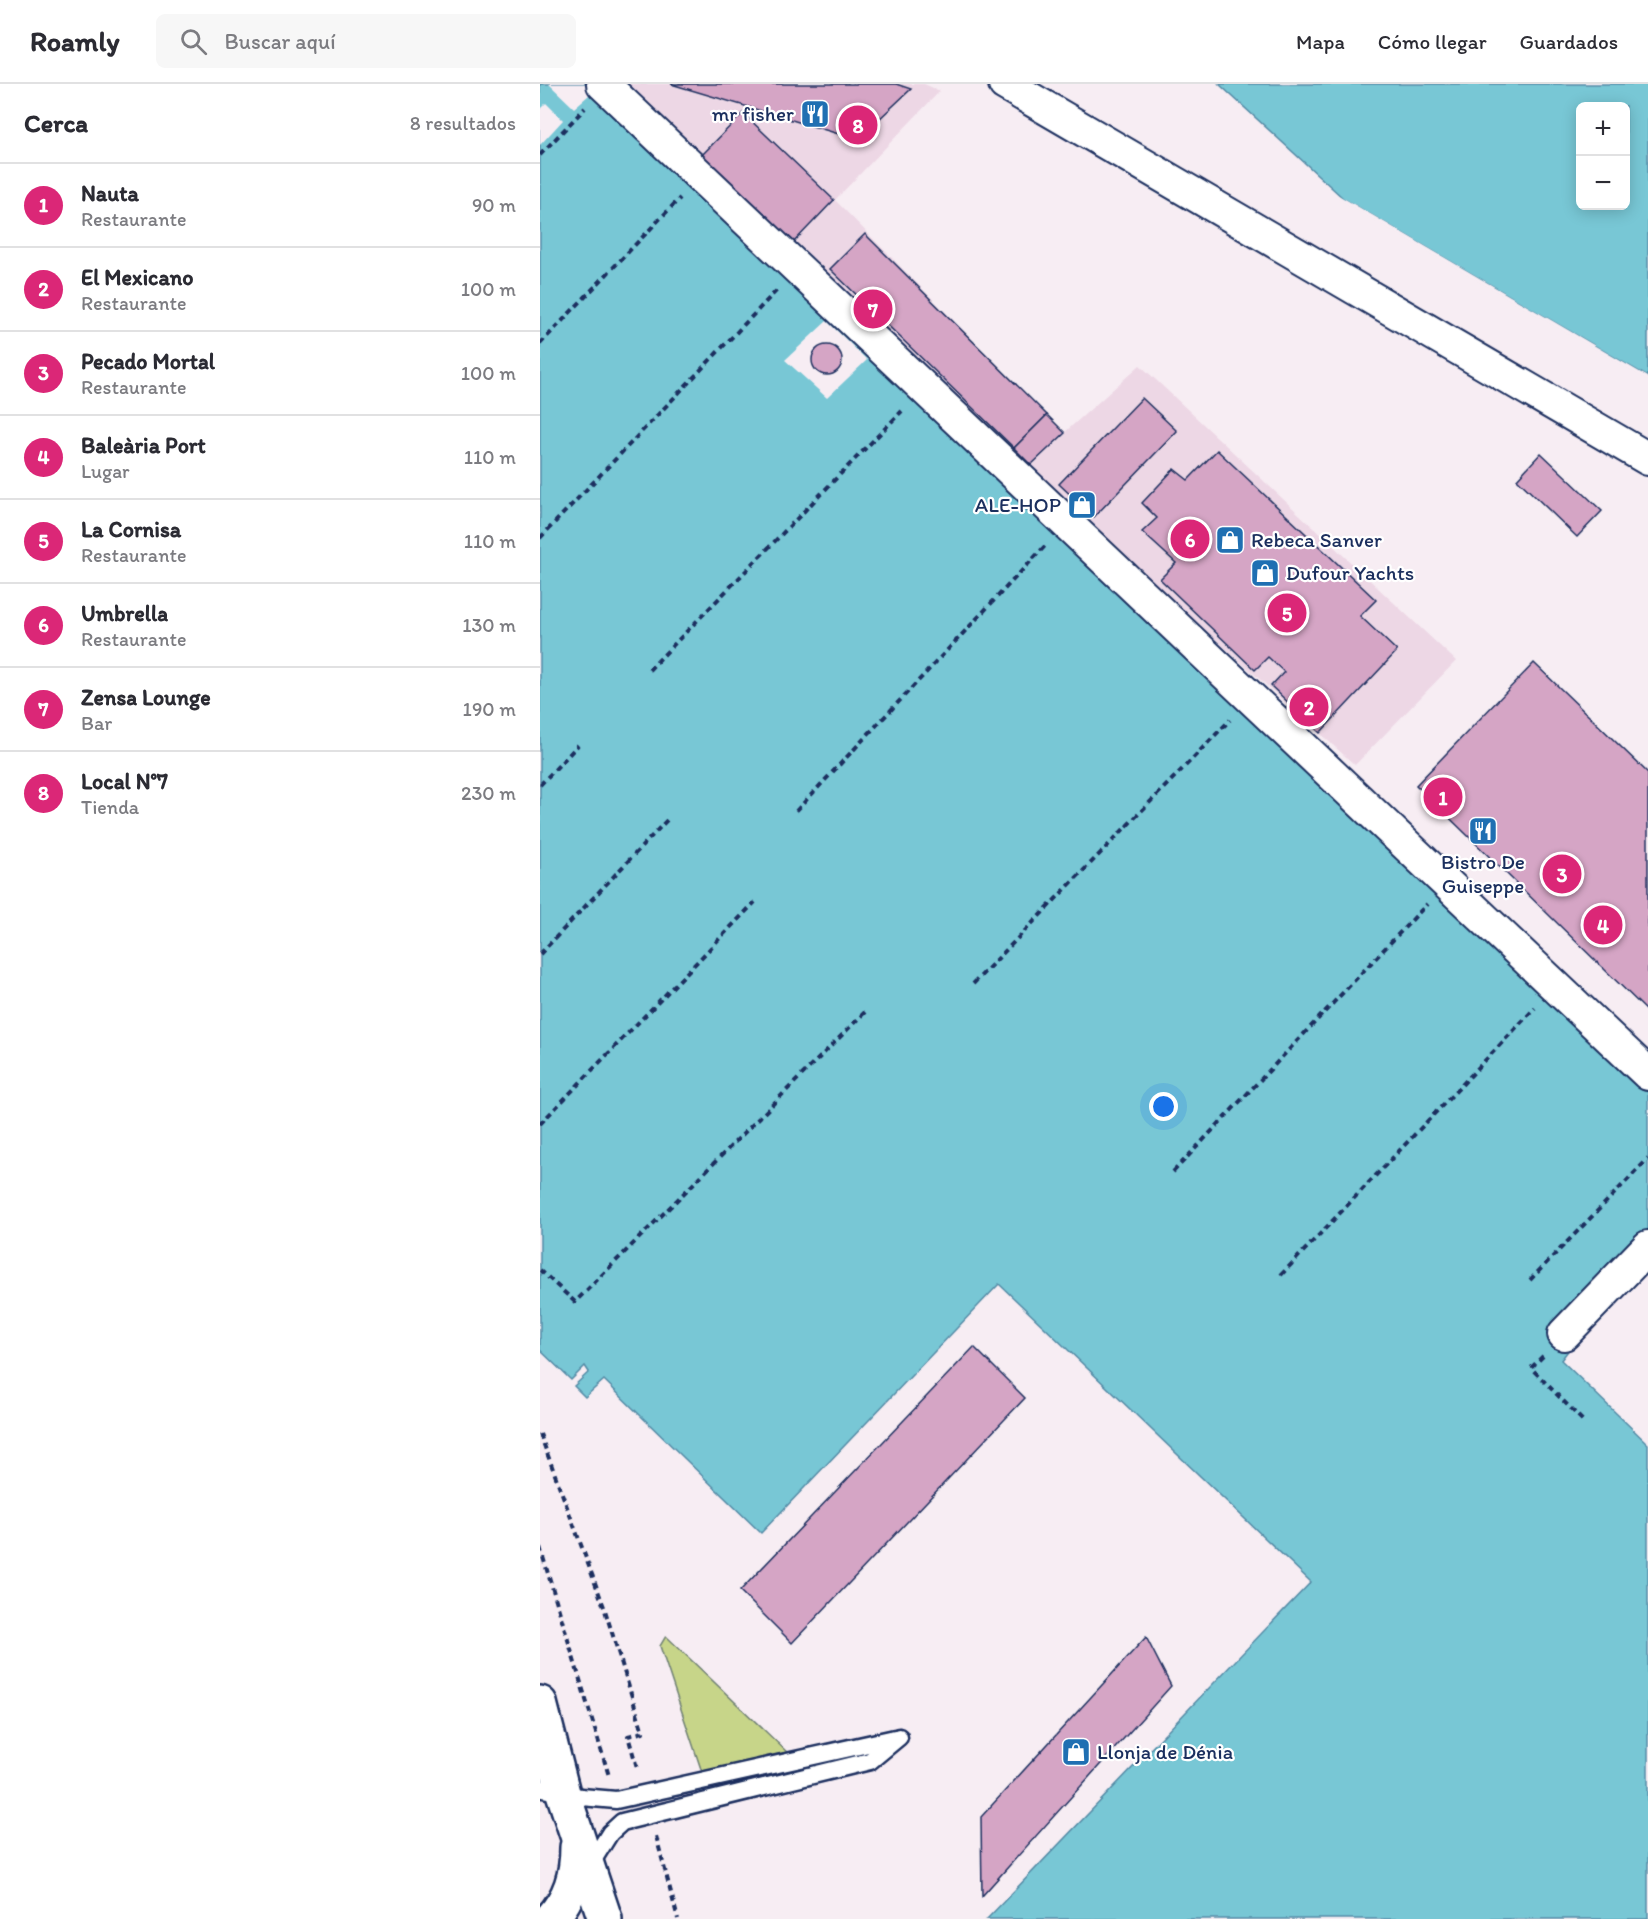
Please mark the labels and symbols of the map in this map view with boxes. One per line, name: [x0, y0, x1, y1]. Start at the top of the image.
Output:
restaurant icon: mr fisher: [799, 98, 831, 130]
place label: mr fisher: [712, 101, 794, 126]
pin: 8: [838, 102, 878, 147]
pin: 7: [854, 286, 892, 332]
shop icon: ALE-HOP: [1066, 489, 1098, 521]
place label: ALE-HOP: [975, 492, 1061, 517]
pin: 6: [1170, 516, 1210, 562]
shop icon: Rebeca Sanver: [1214, 524, 1246, 556]
place label: Rebeca Sanver: [1251, 527, 1382, 552]
shop icon: Dufour Yachts: [1249, 557, 1281, 589]
place label: Dufour Yachts: [1286, 560, 1414, 585]
pin: 5: [1268, 590, 1306, 636]
pin: 2: [1290, 684, 1328, 730]
pin: 1: [1424, 774, 1462, 820]
restaurant icon: Bistro De Guiseppe: [1467, 815, 1499, 847]
place label: Bistro De Guiseppe: [1441, 849, 1525, 898]
pin: 3: [1542, 852, 1582, 896]
pin: 4: [1584, 902, 1622, 948]
your location: [1149, 1092, 1178, 1121]
shop icon: Llonja de Dénia: [1060, 1736, 1092, 1768]
place label: Llonja de Dénia: [1097, 1739, 1233, 1764]

